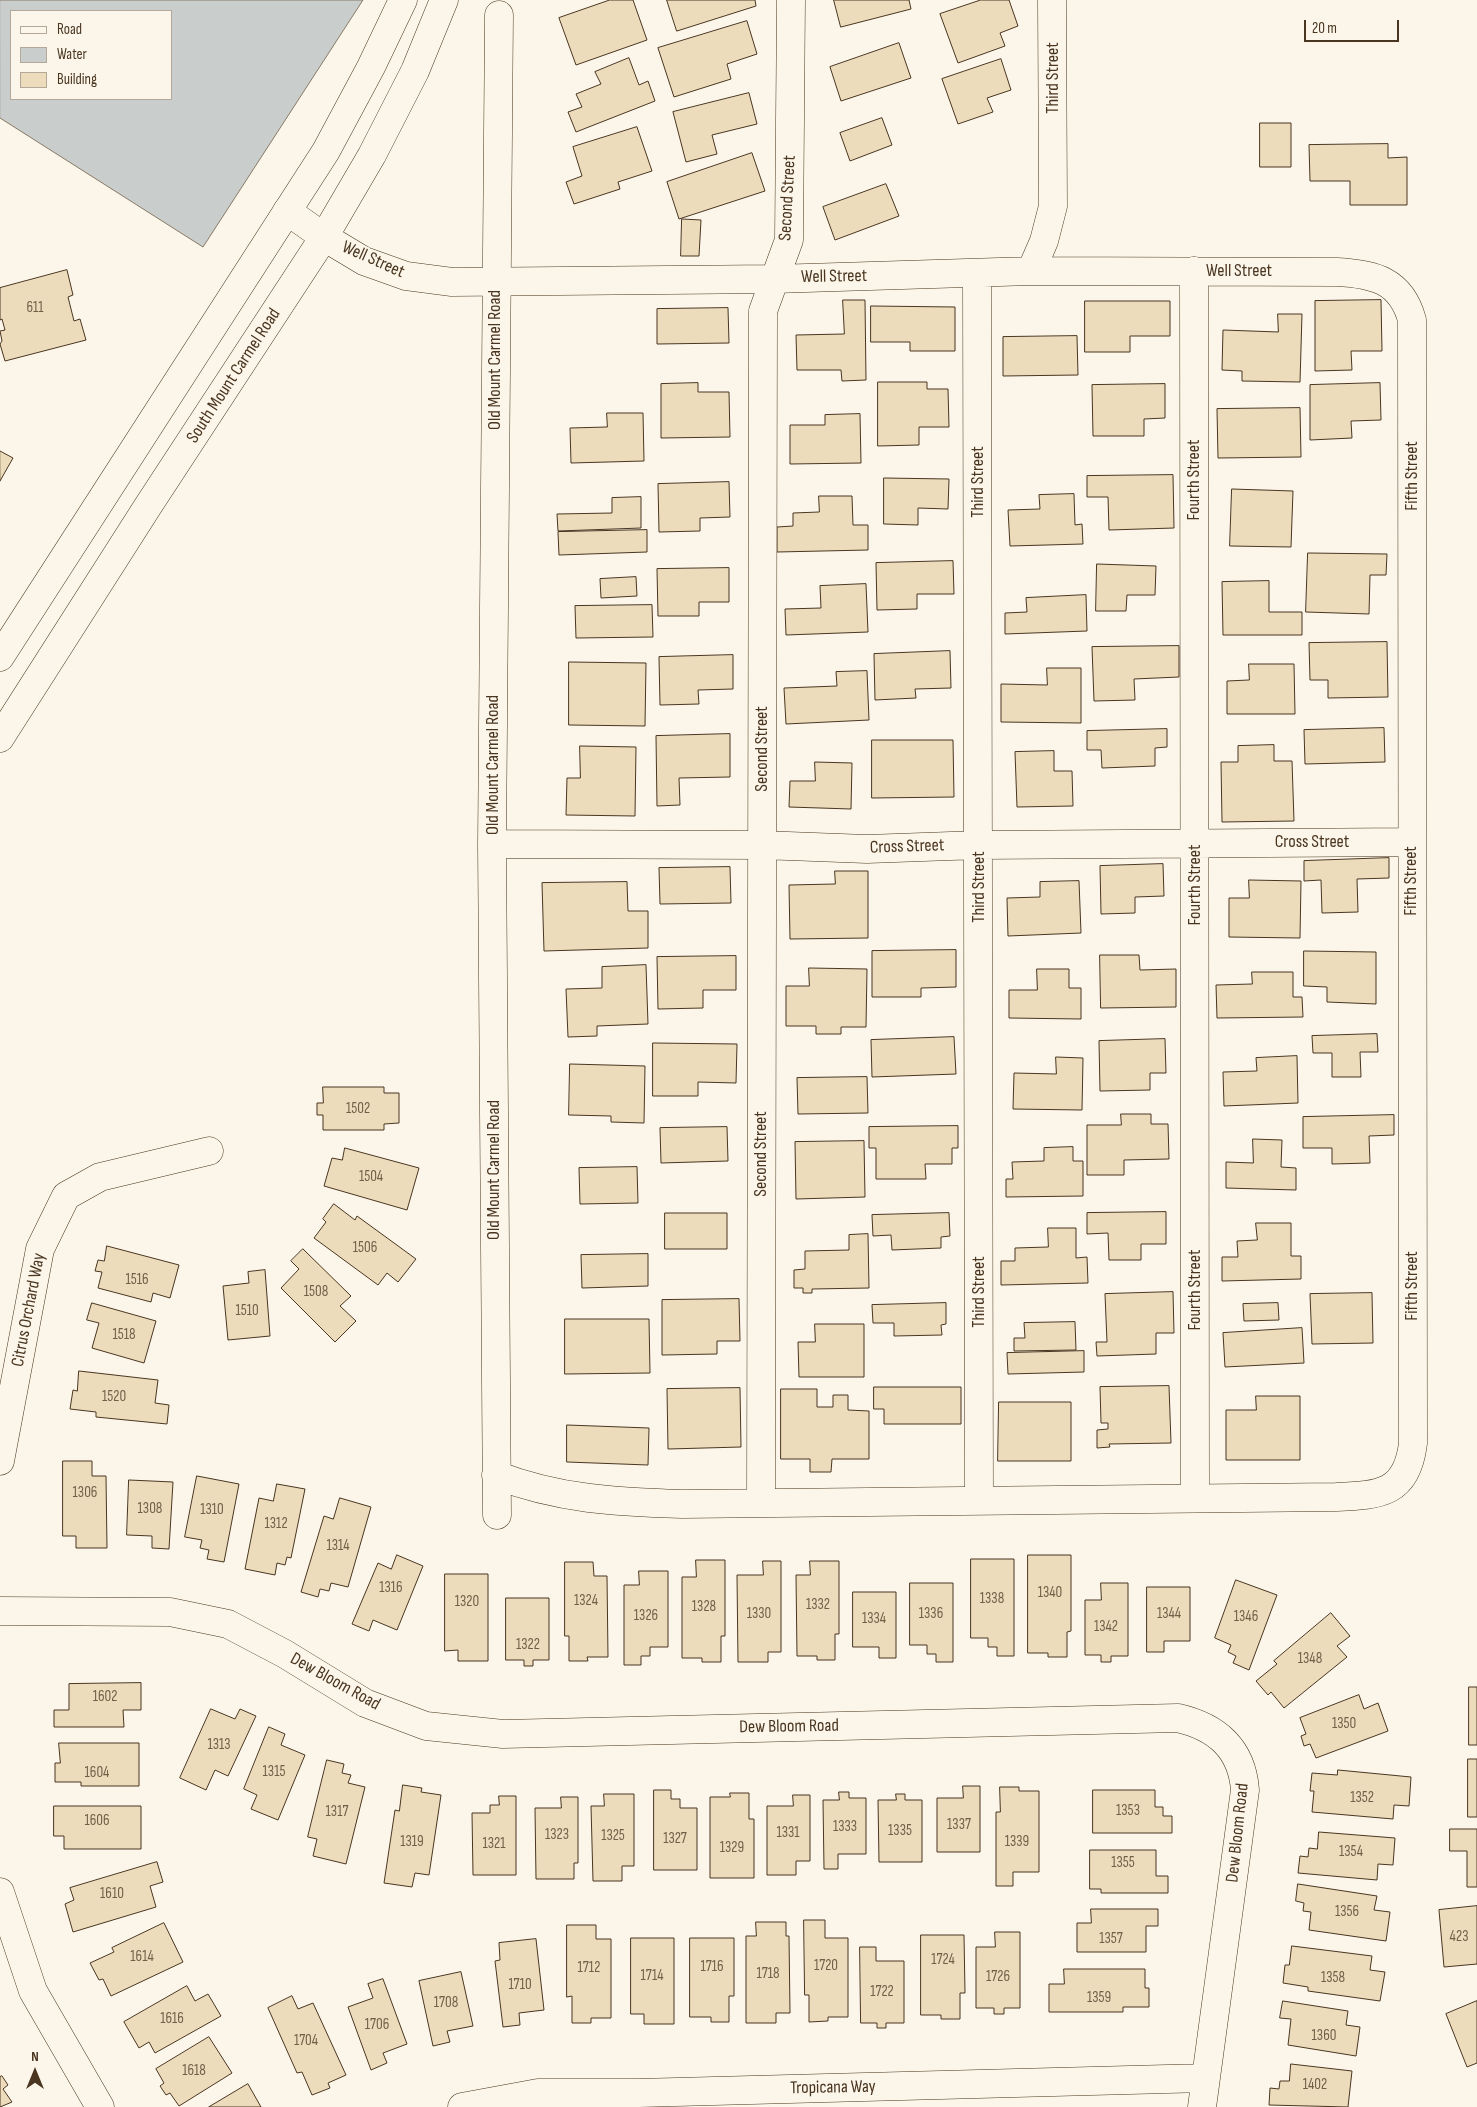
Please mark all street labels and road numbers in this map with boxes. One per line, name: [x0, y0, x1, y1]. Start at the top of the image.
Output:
street label: Third Street: [1042, 42, 1064, 114]
street label: Second Street: [775, 155, 801, 241]
street label: Well Street: [338, 237, 408, 283]
street label: Well Street: [1206, 260, 1272, 282]
street label: Well Street: [801, 266, 867, 288]
street label: Old Mount Carmel Road: [484, 290, 506, 430]
street label: South Mount Carmel Road: [182, 305, 286, 447]
street label: Fourth Street: [1183, 440, 1205, 520]
street label: Fifth Street: [1401, 441, 1423, 511]
street label: Third Street: [967, 446, 989, 518]
street label: Old Mount Carmel Road: [482, 695, 504, 835]
street label: Second Street: [751, 706, 773, 792]
street label: Cross Street: [1275, 831, 1349, 853]
street label: Cross Street: [869, 835, 945, 859]
street label: Fourth Street: [1184, 845, 1206, 925]
street label: Fifth Street: [1400, 846, 1422, 916]
street label: Third Street: [968, 851, 990, 923]
street label: Old Mount Carmel Road: [483, 1100, 505, 1240]
street label: Second Street: [750, 1111, 772, 1197]
street label: Fourth Street: [1184, 1250, 1206, 1330]
street label: Citrus Orchard Way: [7, 1251, 51, 1369]
street label: Fifth Street: [1401, 1251, 1423, 1321]
street label: Third Street: [968, 1256, 990, 1328]
street label: Dew Bloom Road: [286, 1648, 384, 1716]
street label: Dew Bloom Road: [739, 1715, 839, 1739]
street label: Dew Bloom Road: [1222, 1782, 1254, 1884]
street label: Tropicana Way: [790, 2076, 876, 2100]

